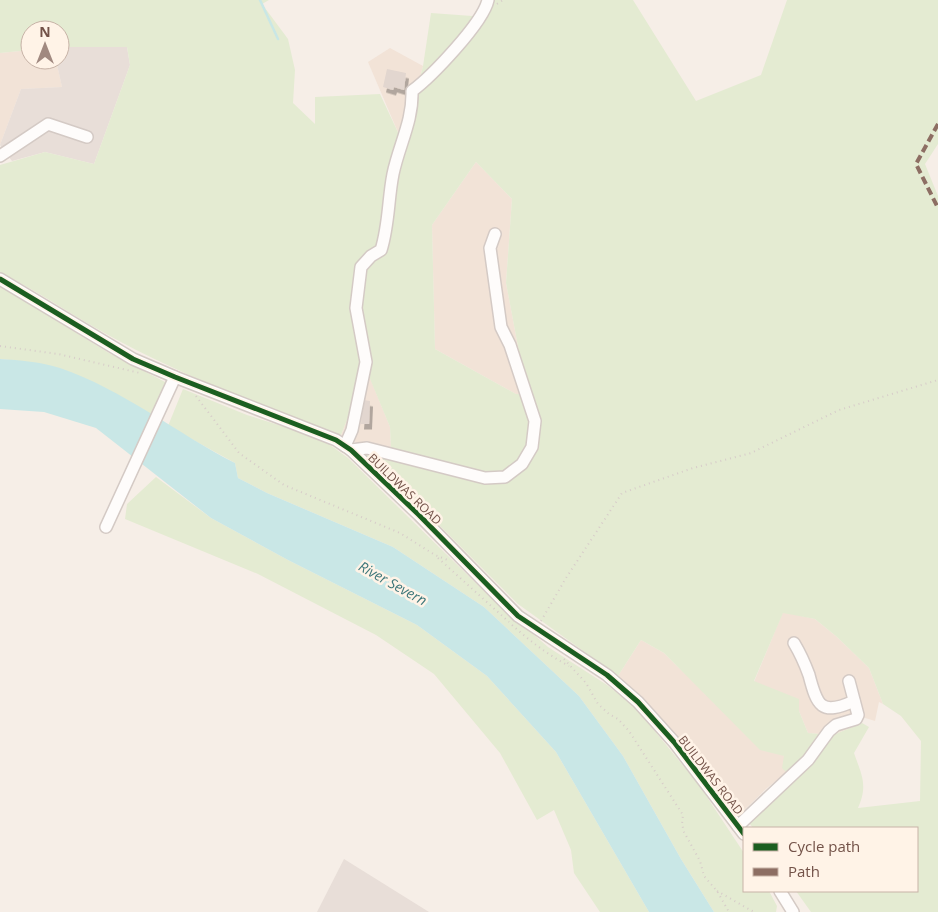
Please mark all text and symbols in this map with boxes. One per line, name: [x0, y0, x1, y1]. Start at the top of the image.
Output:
north arrow: [20, 20, 70, 70]
text: N: [39, 22, 51, 41]
street label: BUILDWAS ROAD: [364, 449, 446, 529]
water label: River Severn: [356, 556, 430, 610]
street label: BUILDWAS ROAD: [675, 732, 747, 818]
legend: [743, 827, 918, 892]
text: Cycle path: [788, 836, 860, 856]
text: Path: [788, 861, 820, 881]

